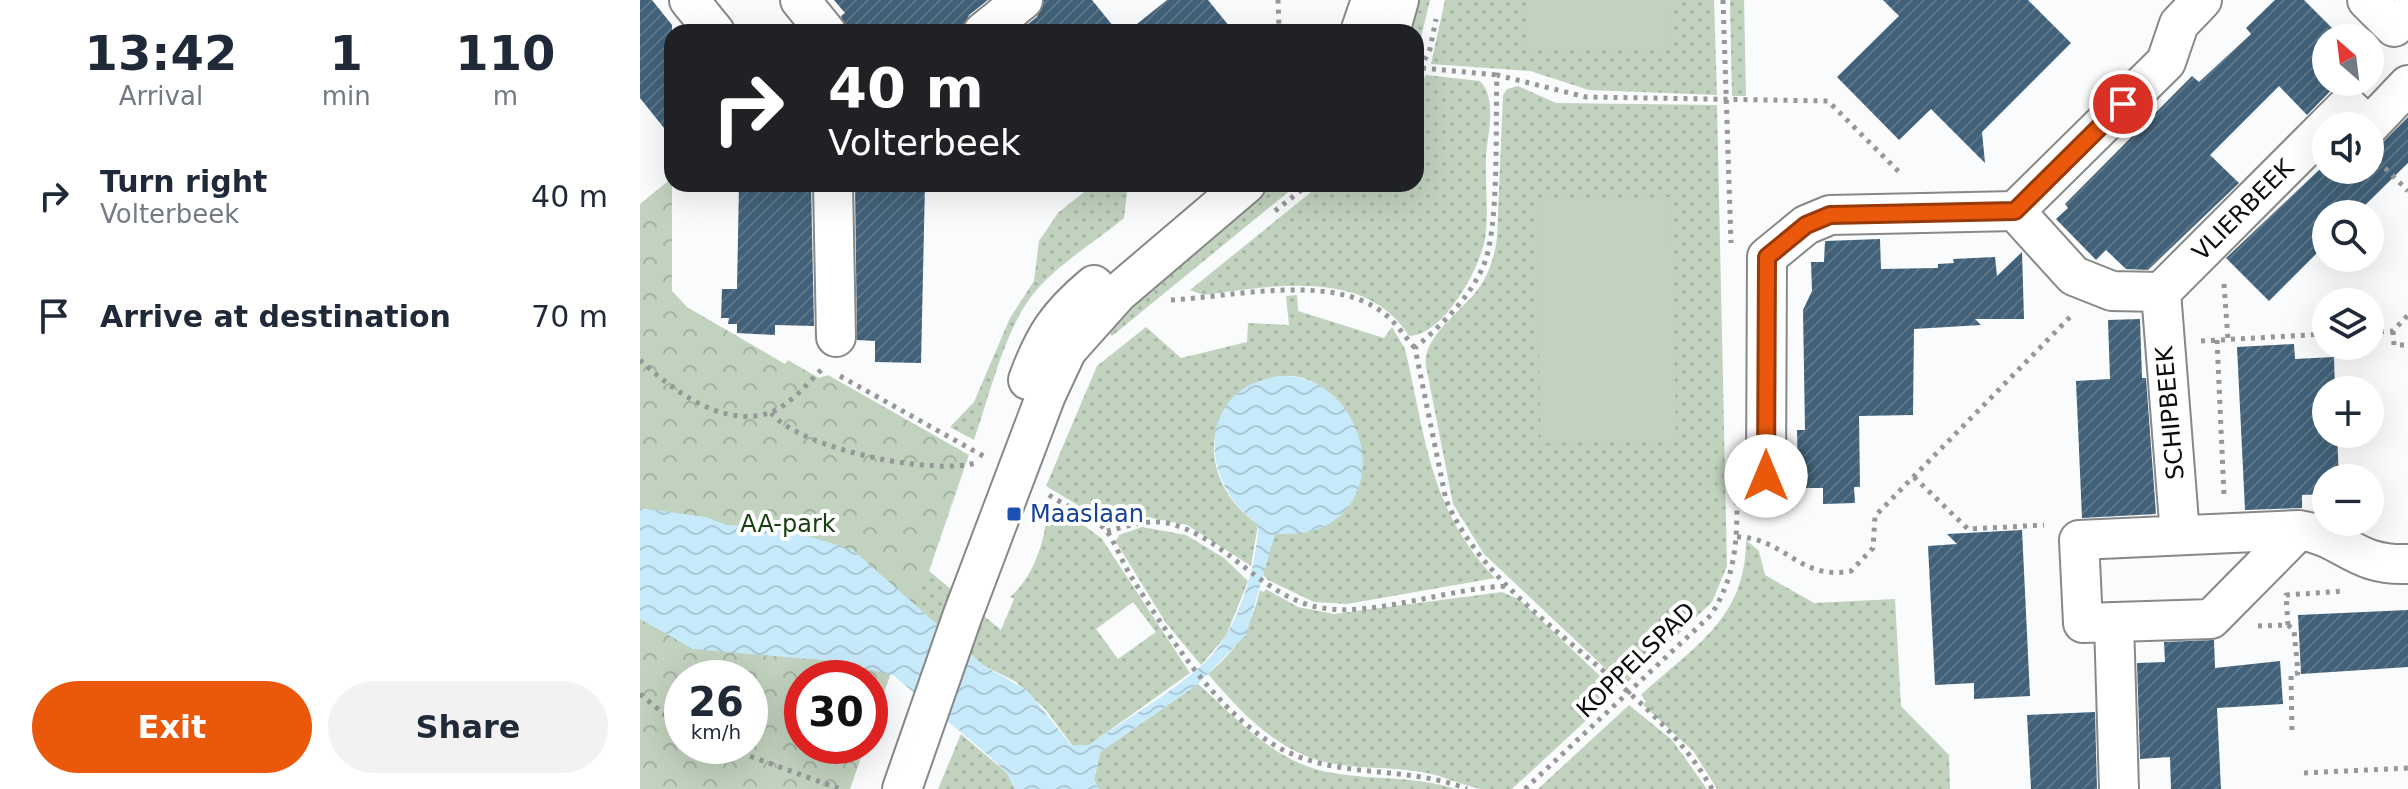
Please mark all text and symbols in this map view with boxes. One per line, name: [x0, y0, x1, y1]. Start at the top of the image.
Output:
north arrow: [2312, 24, 2384, 96]
map controls: [2312, 24, 2384, 536]
text: 13:42: [84, 25, 237, 81]
text: 1: [330, 25, 363, 81]
text: 110: [455, 25, 555, 81]
text: 40 m: [828, 55, 984, 120]
icon: right: [696, 56, 800, 160]
pin: [2089, 70, 2157, 138]
text: Arrival: [119, 81, 203, 111]
text: min: [322, 81, 371, 111]
text: m: [493, 81, 518, 111]
icon: arrive: [2101, 82, 2145, 126]
button: sound: [2312, 112, 2384, 184]
text: Volterbeek: [828, 122, 1021, 163]
street label: VLIERBEEK: [2187, 153, 2300, 266]
text: Turn right: [100, 164, 267, 199]
icon: right: [32, 174, 76, 218]
text: 40 m: [531, 179, 608, 214]
text: Volterbeek: [100, 199, 239, 229]
button: search: [2312, 200, 2384, 272]
button: layers: [2312, 288, 2384, 360]
icon: arrive: [32, 294, 76, 338]
text: Arrive at destination: [100, 299, 451, 334]
text: 70 m: [531, 299, 608, 334]
street label: SCHIPBEEK: [2150, 344, 2190, 481]
button: +: [2312, 376, 2384, 448]
position arrow: [1724, 434, 1808, 518]
button: −: [2312, 464, 2384, 536]
place label: Maaslaan: [1030, 500, 1144, 528]
marker: Maaslaan: [1005, 505, 1023, 523]
park label: AA-park: [740, 510, 836, 538]
street label: KOPPELSPAD: [1571, 596, 1701, 724]
speed limit sign: 30: [784, 660, 888, 764]
text: 26: [688, 679, 744, 725]
button: Exit: [32, 681, 312, 773]
button: Share: [328, 681, 608, 773]
text: km/h: [691, 720, 741, 744]

